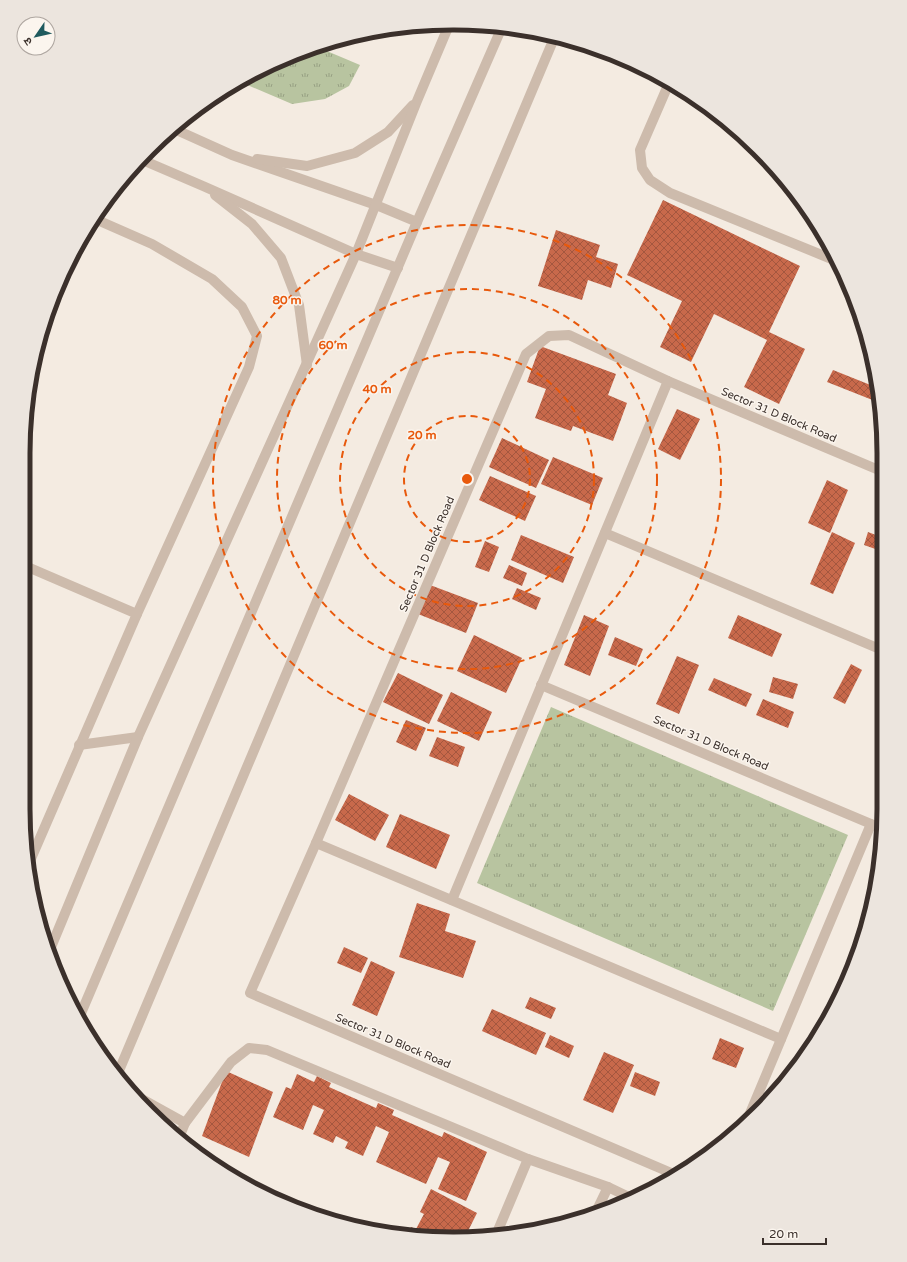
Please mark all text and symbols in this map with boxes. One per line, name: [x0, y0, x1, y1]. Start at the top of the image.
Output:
north arrow: [16, 16, 56, 56]
text: उ: [21, 35, 35, 48]
text: 80 m: [272, 293, 302, 307]
text: 60 m: [318, 338, 348, 352]
text: 40 m: [362, 382, 392, 396]
street label: Sector 31 D Block Road: [719, 385, 839, 445]
text: 20 m: [407, 428, 437, 442]
centre of rings: [460, 472, 474, 486]
street label: Sector 31 D Block Road: [397, 494, 457, 614]
street label: Sector 31 D Block Road: [651, 713, 771, 773]
street label: Sector 31 D Block Road: [333, 1011, 453, 1071]
scale bar: [763, 1220, 826, 1246]
text: 20 m: [769, 1227, 798, 1241]

